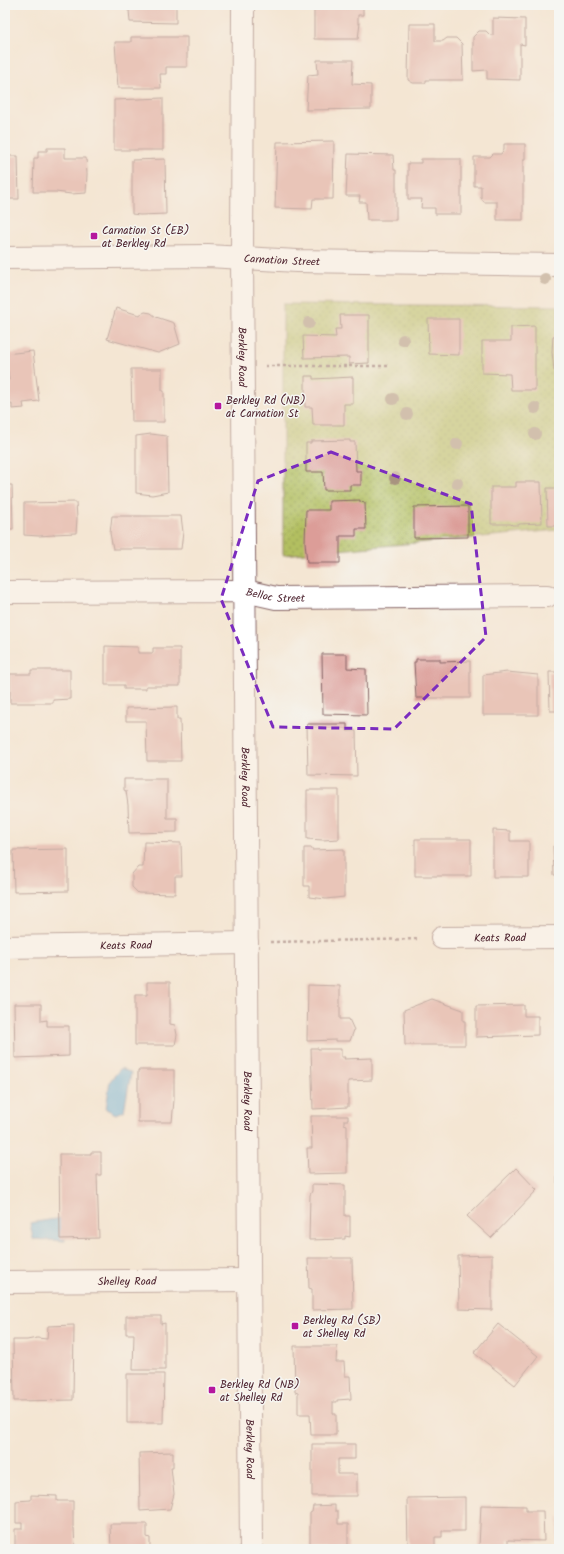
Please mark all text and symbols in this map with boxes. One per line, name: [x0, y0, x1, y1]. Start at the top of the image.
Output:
place label: Carnation St (EB) at Berkley Rd: [102, 222, 189, 253]
marker: Carnation St (EB) at Berkley Rd: [89, 231, 99, 241]
street label: Carnation Street: [243, 250, 321, 271]
street label: Berkley Road: [232, 327, 251, 388]
place label: Berkley Rd (NB) at Carnation St: [226, 392, 306, 423]
marker: Berkley Rd (NB) at Carnation St: [213, 401, 223, 411]
street label: Belloc Street: [244, 583, 306, 608]
street label: Berkley Road: [235, 747, 254, 808]
street label: Keats Road: [474, 929, 527, 948]
street label: Keats Road: [100, 937, 153, 955]
street label: Berkley Road: [238, 1071, 256, 1132]
street label: Shelley Road: [98, 1273, 157, 1291]
place label: Berkley Rd (SB) at Shelley Rd: [303, 1312, 381, 1343]
marker: Berkley Rd (SB) at Shelley Rd: [290, 1321, 300, 1331]
place label: Berkley Rd (NB) at Shelley Rd: [220, 1376, 300, 1407]
marker: Berkley Rd (NB) at Shelley Rd: [207, 1385, 217, 1395]
street label: Berkley Road: [240, 1419, 259, 1480]

